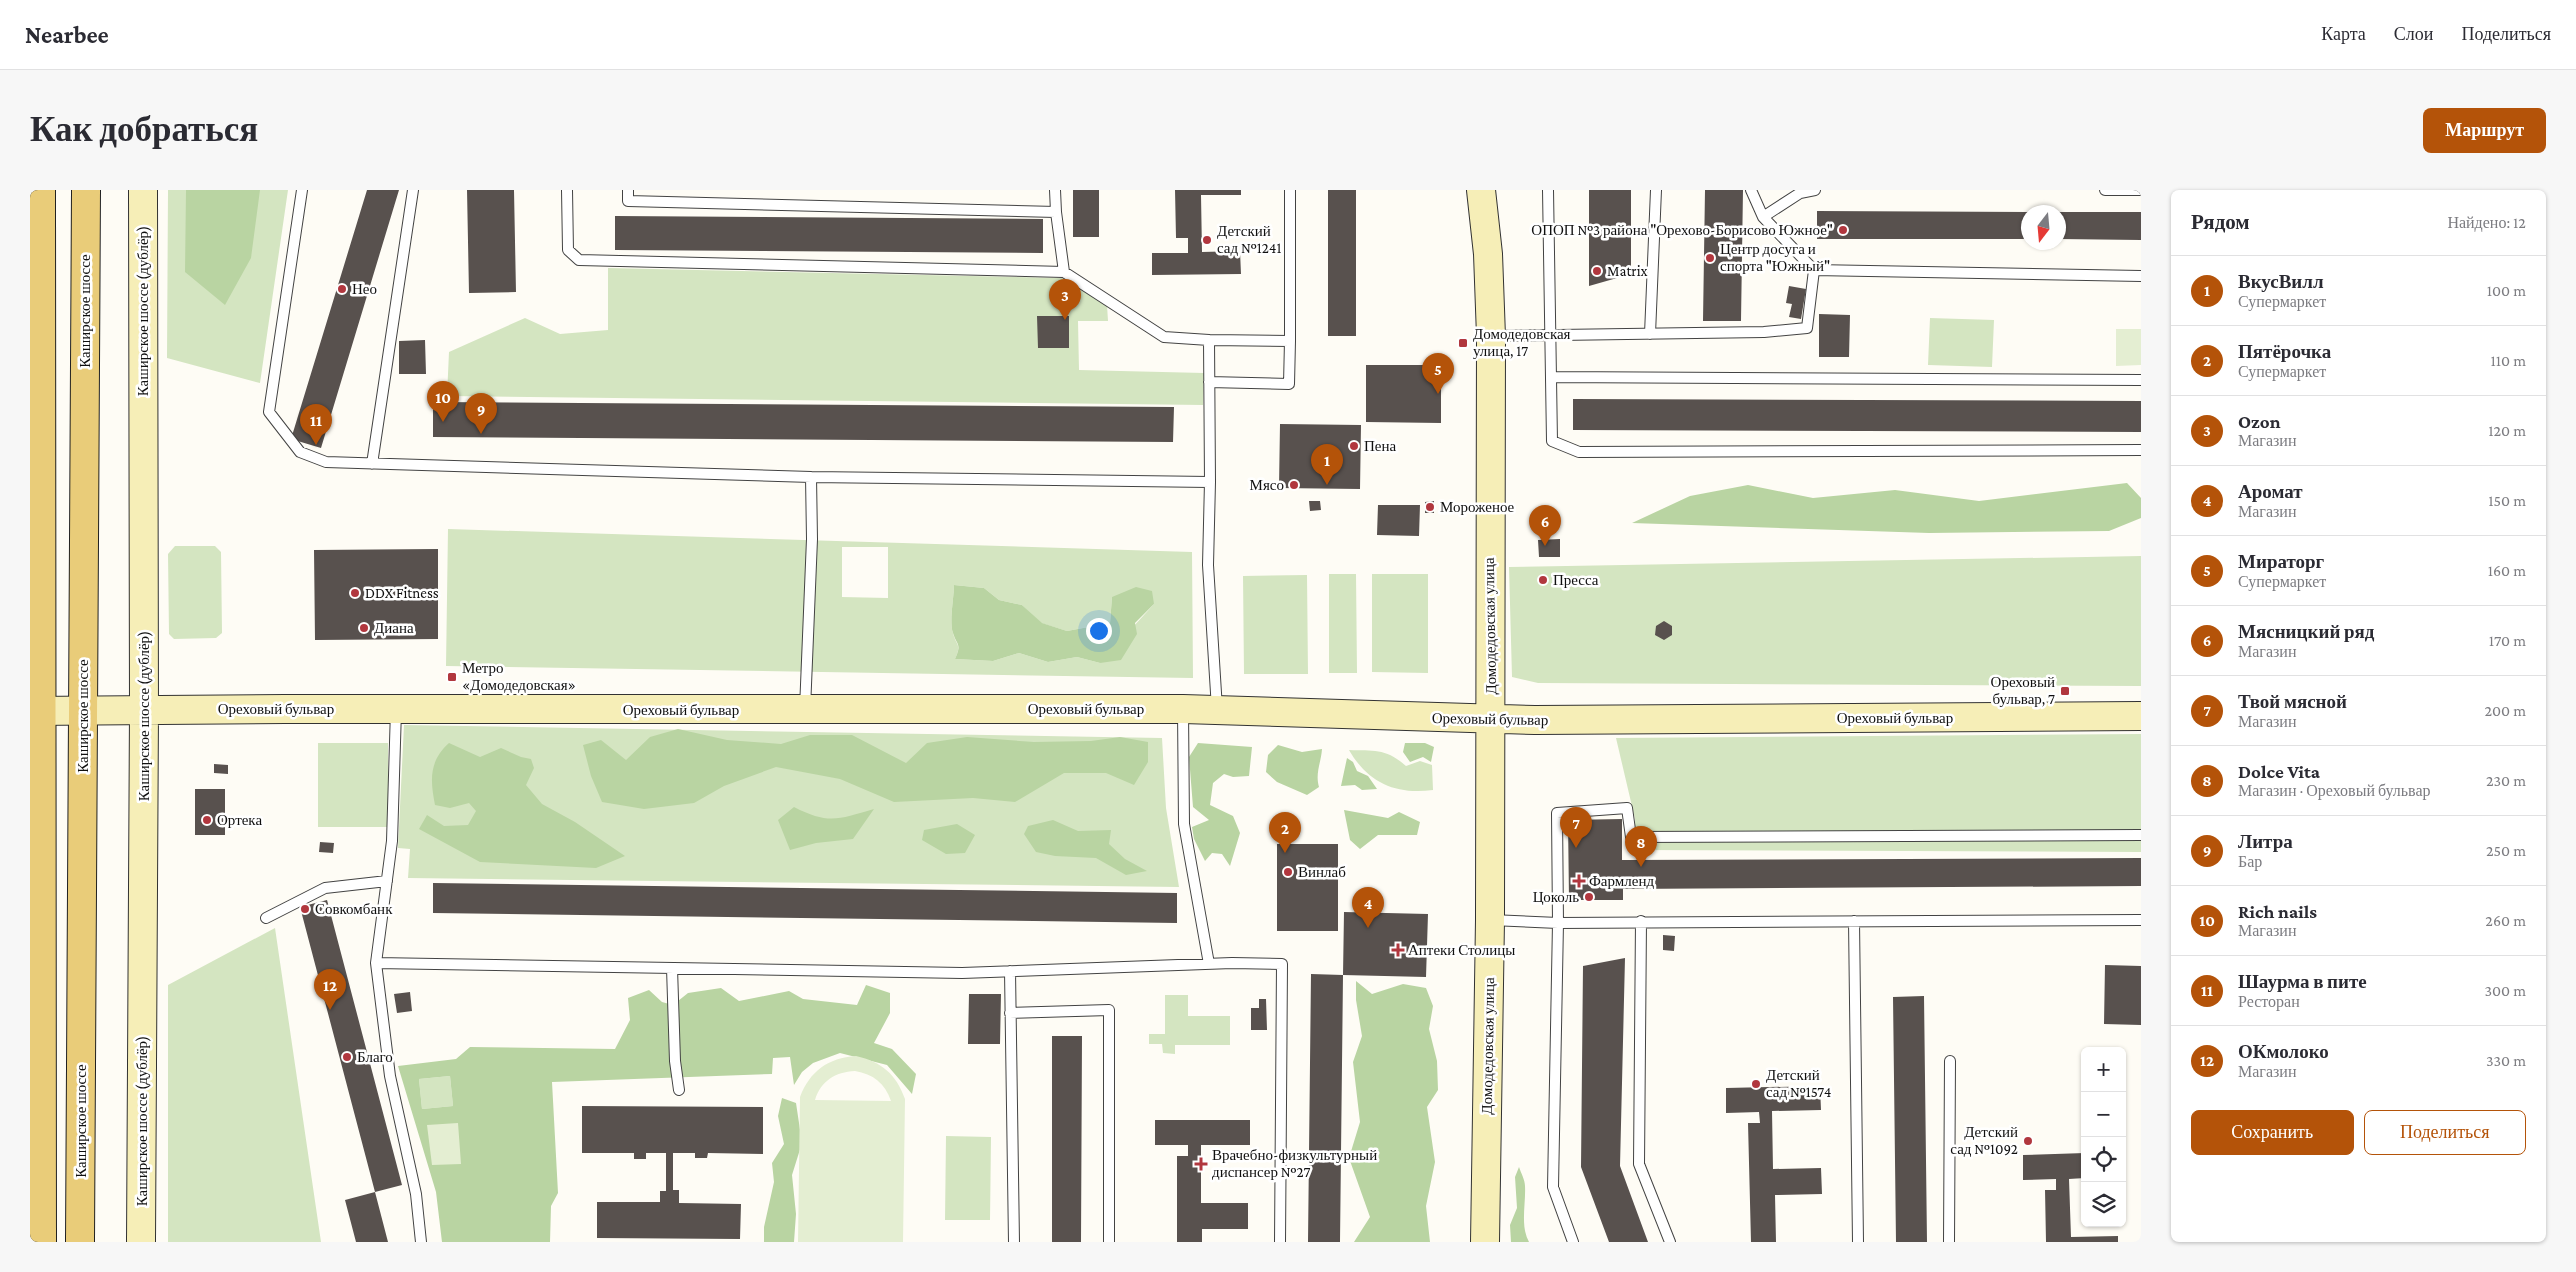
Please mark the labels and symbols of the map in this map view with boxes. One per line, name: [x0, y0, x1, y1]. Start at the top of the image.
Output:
north arrow: [2021, 205, 2066, 250]
place label: ОПОП №3 района "Орехово-Борисово Южное": [1531, 222, 1833, 238]
place label: Детский сад №1241: [1217, 223, 1281, 256]
marker: ОПОП №3 района "Орехово-Борисово Южное": [1837, 224, 1849, 236]
street label: Каширское шоссе (дублёр): [135, 226, 152, 396]
marker: Детский сад №1241: [1201, 234, 1213, 246]
place label: Центр досуга и спорта "Южный": [1720, 241, 1830, 274]
marker: Центр досуга и спорта "Южный": [1704, 252, 1716, 264]
street label: Каширское шоссе: [77, 254, 93, 368]
place label: Matrix: [1607, 263, 1648, 279]
marker: Matrix: [1591, 265, 1603, 277]
pin: 3: [1049, 279, 1081, 320]
place label: Нео: [352, 281, 377, 297]
marker: Нео: [336, 283, 348, 295]
place label: Домодедовская улица, 17: [1473, 326, 1571, 359]
marker: Домодедовская улица, 17: [1457, 337, 1469, 349]
pin: 5: [1422, 353, 1454, 394]
pin: 10: [427, 381, 459, 422]
pin: 9: [465, 393, 497, 434]
pin: 11: [300, 404, 332, 445]
place label: Пена: [1364, 438, 1397, 454]
marker: Пена: [1348, 440, 1360, 452]
pin: 1: [1311, 444, 1343, 485]
place label: Мясо: [1250, 477, 1284, 493]
marker: Мясо: [1288, 479, 1300, 491]
place label: Мороженое: [1440, 499, 1515, 515]
marker: Мороженое: [1424, 501, 1436, 513]
pin: 6: [1529, 505, 1561, 546]
street label: Домодедовская улица: [1481, 557, 1499, 695]
place label: Пресса: [1553, 572, 1599, 588]
marker: Пресса: [1537, 574, 1549, 586]
place label: DDX Fitness: [365, 585, 439, 601]
marker: DDX Fitness: [349, 587, 361, 599]
your location: [1086, 618, 1112, 644]
place label: Диана: [374, 620, 414, 636]
marker: Диана: [358, 622, 370, 634]
street label: Каширское шоссе (дублёр): [136, 631, 153, 801]
street label: Каширское шоссе: [75, 659, 91, 773]
place label: Метро «Домодедовская»: [462, 660, 576, 693]
marker: Метро «Домодедовская»: [446, 671, 458, 683]
place label: Ореховый бульвар, 7: [1991, 674, 2055, 707]
marker: Ореховый бульвар, 7: [2059, 685, 2071, 697]
street label: Ореховый бульвар: [218, 701, 334, 717]
street label: Ореховый бульвар: [1028, 701, 1144, 717]
street label: Ореховый бульвар: [623, 702, 739, 718]
street label: Ореховый бульвар: [1432, 710, 1548, 728]
street label: Ореховый бульвар: [1837, 710, 1953, 726]
pin: 7: [1560, 807, 1592, 848]
place label: Ортека: [217, 812, 262, 828]
pin: 2: [1269, 812, 1301, 853]
marker: Ортека: [201, 814, 213, 826]
pin: 8: [1625, 826, 1657, 867]
place label: Винлаб: [1298, 864, 1346, 880]
marker: Винлаб: [1282, 866, 1294, 878]
place label: Фармленд: [1589, 873, 1654, 889]
marker: Фармленд: [1573, 875, 1585, 887]
pin: 4: [1352, 887, 1384, 928]
place label: Цоколь: [1533, 889, 1579, 905]
marker: Цоколь: [1583, 891, 1595, 903]
place label: Совкомбанк: [315, 901, 393, 917]
marker: Совкомбанк: [299, 903, 311, 915]
place label: Аптеки Столицы: [1408, 942, 1515, 958]
marker: Аптеки Столицы: [1392, 944, 1404, 956]
pin: 12: [314, 969, 346, 1010]
street label: Домодедовская улица: [1479, 977, 1497, 1115]
street label: Каширское шоссе (дублёр): [134, 1036, 151, 1206]
place label: Благо: [357, 1049, 393, 1065]
marker: Благо: [341, 1051, 353, 1063]
street label: Каширское шоссе: [73, 1064, 89, 1178]
place label: Детский сад №1574: [1766, 1067, 1831, 1100]
marker: Детский сад №1574: [1750, 1078, 1762, 1090]
place label: Детский сад №1092: [1950, 1124, 2018, 1157]
marker: Детский сад №1092: [2022, 1135, 2034, 1147]
place label: Врачебно-физкультурный диспансер №27: [1212, 1147, 1377, 1180]
marker: Врачебно-физкультурный диспансер №27: [1194, 1157, 1208, 1171]

